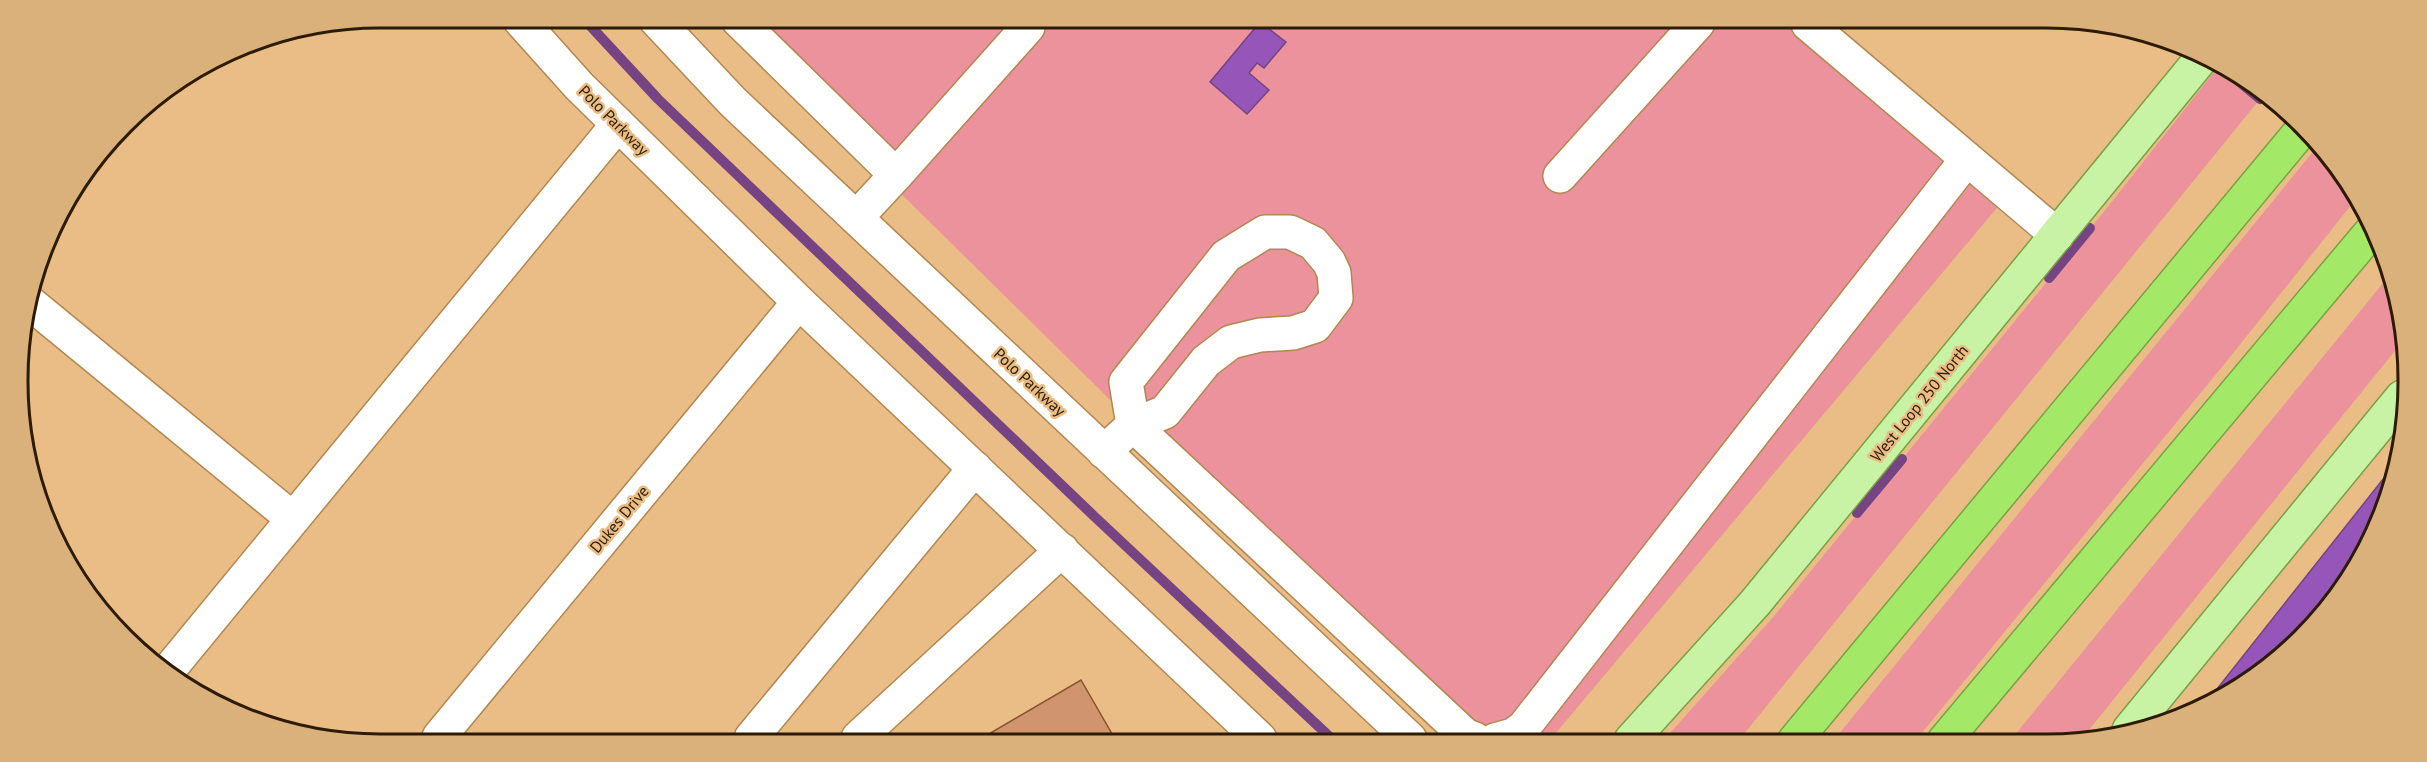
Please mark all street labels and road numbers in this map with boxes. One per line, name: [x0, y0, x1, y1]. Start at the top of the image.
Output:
street label: Polo Parkway: [575, 81, 654, 160]
street label: West Loop 250 North: [1866, 341, 1972, 465]
street label: Polo Parkway: [990, 344, 1071, 421]
street label: Dukes Drive: [585, 481, 653, 557]

